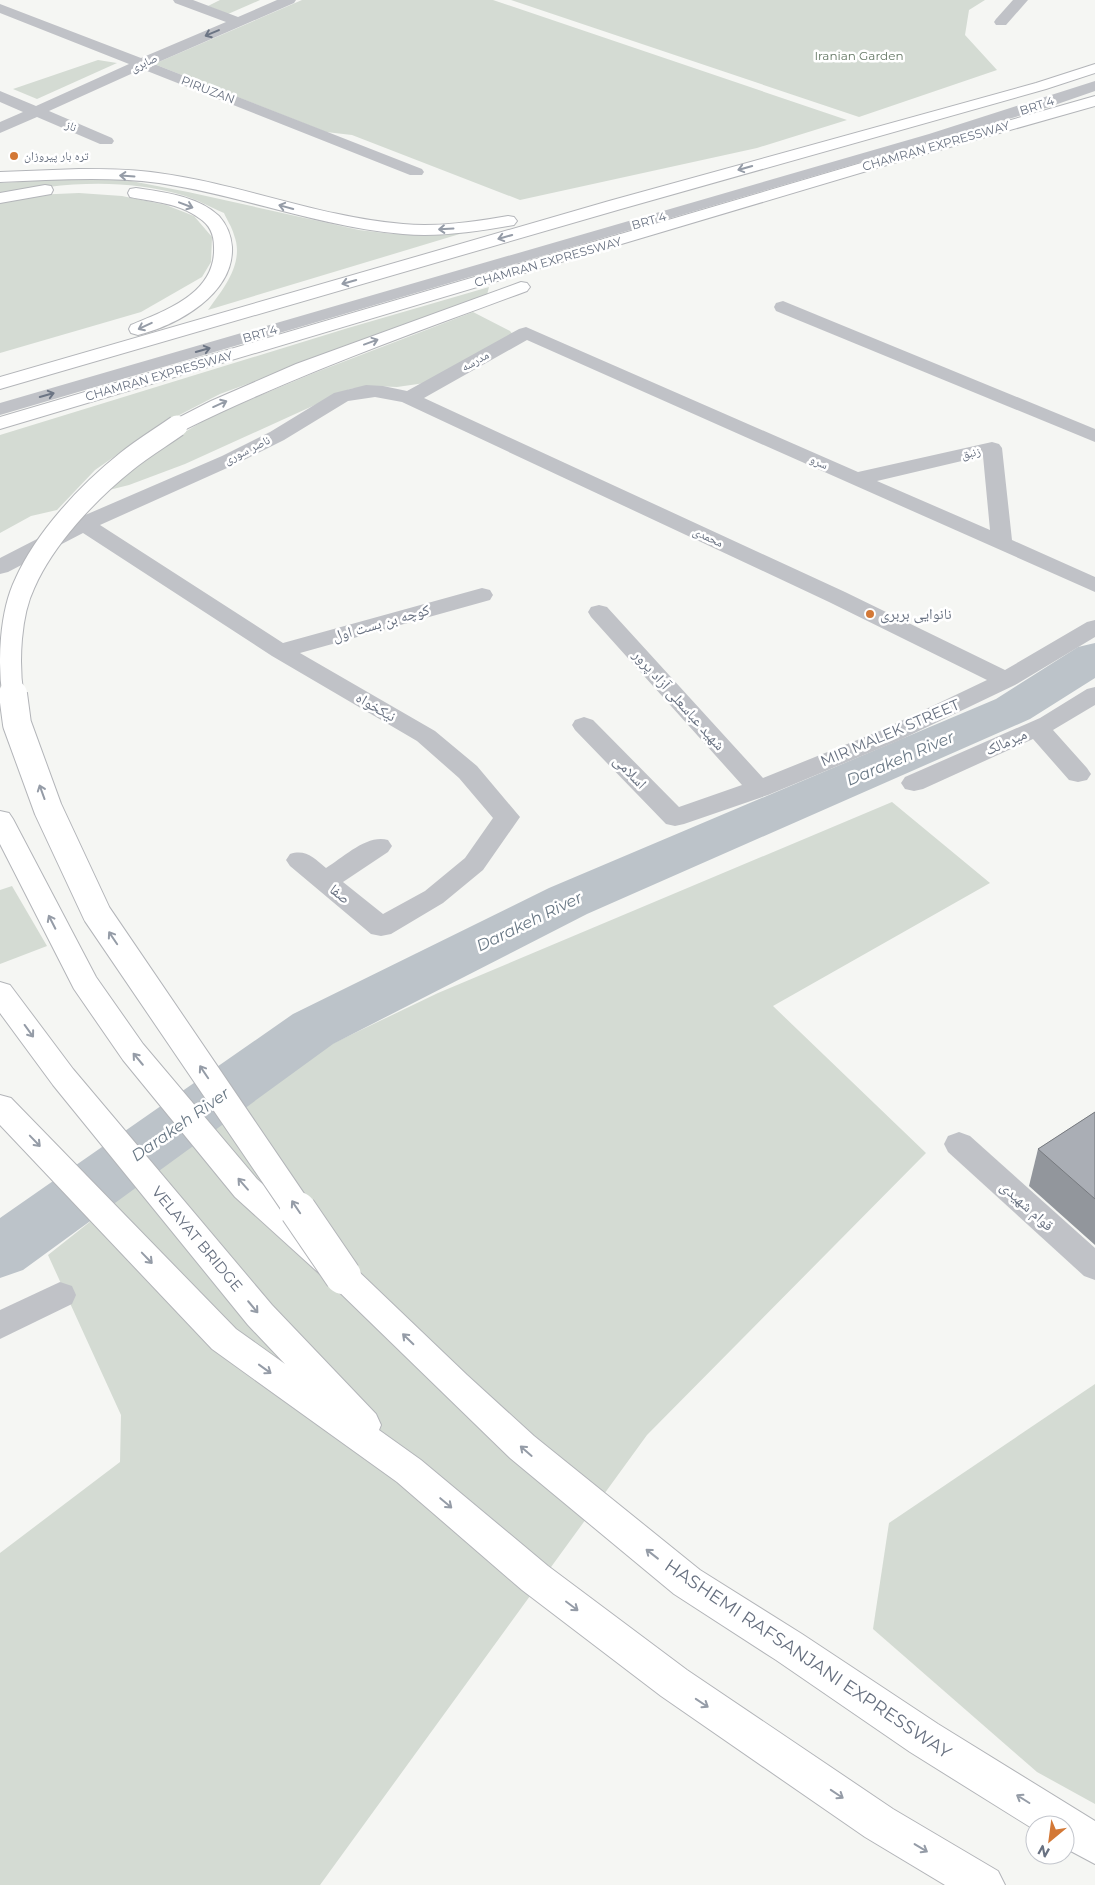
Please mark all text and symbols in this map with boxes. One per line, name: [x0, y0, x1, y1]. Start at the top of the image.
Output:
one-way arrow: [205, 29, 220, 39]
park label: Iranian Garden: [814, 48, 904, 63]
street label: صابری: [128, 50, 160, 75]
street label: PIRUZAN: [179, 72, 237, 107]
street label: BRT 4: [1018, 93, 1056, 118]
street label: ناز: [62, 116, 79, 135]
street label: CHAMRAN EXPRESSWAY: [860, 117, 1012, 174]
place label: تره بار پیروزان: [24, 148, 89, 163]
marker: تره بار پیروزان: [8, 150, 20, 162]
one-way arrow: [738, 164, 754, 173]
one-way arrow: [119, 172, 135, 181]
one-way arrow: [178, 201, 193, 211]
one-way arrow: [278, 202, 294, 212]
street label: BRT 4: [630, 208, 668, 233]
one-way arrow: [438, 224, 454, 233]
one-way arrow: [497, 232, 513, 242]
street label: CHAMRAN EXPRESSWAY: [472, 233, 624, 290]
one-way arrow: [341, 277, 357, 287]
street label: BRT 4: [241, 321, 279, 346]
one-way arrow: [138, 322, 153, 331]
one-way arrow: [362, 337, 378, 346]
one-way arrow: [195, 345, 211, 355]
street label: CHAMRAN EXPRESSWAY: [83, 347, 235, 404]
street label: مدرسه: [458, 347, 491, 374]
one-way arrow: [38, 390, 54, 400]
one-way arrow: [212, 399, 227, 408]
street label: ناصر سوری: [221, 432, 272, 467]
street label: زنبق: [960, 443, 982, 462]
street label: سرو: [808, 451, 831, 472]
street label: محمدی: [691, 523, 726, 550]
street label: کوچه بن بست اول: [330, 600, 432, 646]
place label: نانوایی بربری: [880, 604, 952, 624]
marker: نانوایی بربری: [864, 608, 876, 620]
street label: شهید عباسعلی آزاد پرور: [628, 645, 730, 755]
street label: نیکخواه: [353, 688, 400, 726]
street label: MIR MALEK STREET: [817, 694, 963, 770]
street label: میرمالک: [982, 724, 1030, 759]
water label: Darakeh River: [843, 727, 958, 790]
street label: اسلامی: [609, 751, 651, 793]
one-way arrow: [37, 785, 46, 801]
street label: صفا: [326, 879, 355, 908]
water label: Darakeh River: [473, 887, 586, 955]
one-way arrow: [47, 914, 57, 929]
one-way arrow: [108, 931, 118, 945]
one-way arrow: [24, 1024, 34, 1038]
one-way arrow: [133, 1053, 144, 1066]
one-way arrow: [199, 1066, 209, 1080]
water label: Darakeh River: [128, 1083, 233, 1165]
one-way arrow: [29, 1134, 41, 1147]
one-way arrow: [237, 1177, 248, 1190]
street label: قوام شهیدی: [996, 1177, 1058, 1235]
street label: VELAYAT BRIDGE: [148, 1182, 247, 1295]
one-way arrow: [291, 1200, 301, 1214]
one-way arrow: [141, 1252, 153, 1265]
one-way arrow: [247, 1300, 259, 1313]
one-way arrow: [402, 1333, 414, 1345]
one-way arrow: [258, 1363, 271, 1374]
one-way arrow: [520, 1445, 533, 1456]
one-way arrow: [440, 1497, 453, 1508]
one-way arrow: [645, 1549, 659, 1559]
street label: HASHEMI RAFSANJANI EXPRESSWAY: [660, 1555, 956, 1764]
one-way arrow: [565, 1601, 579, 1611]
one-way arrow: [695, 1698, 709, 1708]
one-way arrow: [829, 1789, 843, 1799]
one-way arrow: [1016, 1794, 1030, 1804]
north arrow: [1025, 1815, 1075, 1865]
text: N: [1034, 1841, 1053, 1862]
one-way arrow: [914, 1843, 928, 1853]

